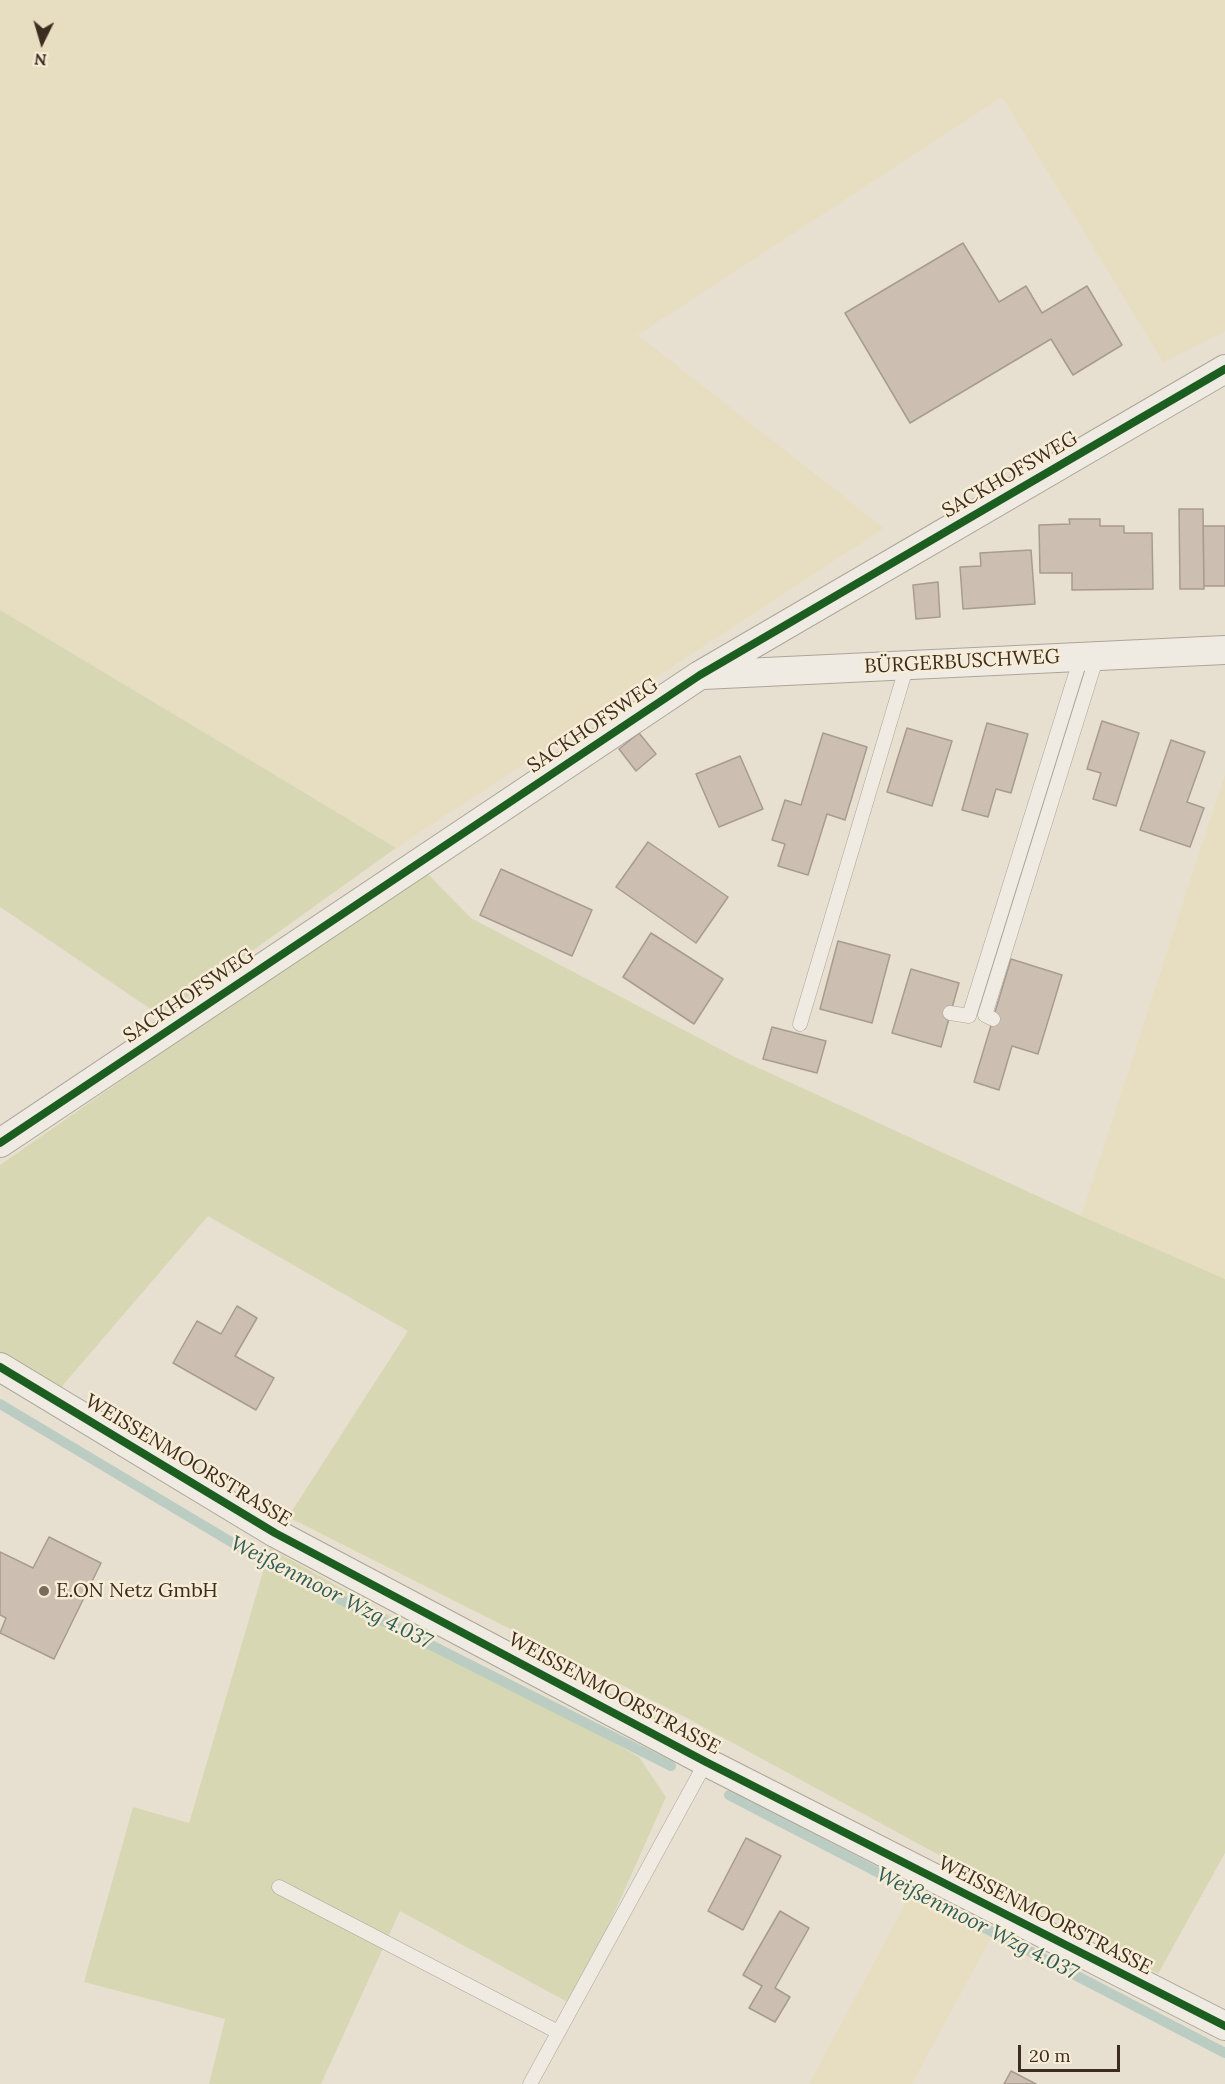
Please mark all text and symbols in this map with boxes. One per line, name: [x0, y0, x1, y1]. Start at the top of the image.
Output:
north arrow: [12, 12, 72, 72]
text: N: [33, 49, 47, 70]
street label: SACKHOFSWEG: [938, 427, 1082, 523]
street label: BÜRGERBUSCHWEG: [864, 645, 1060, 679]
street label: SACKHOFSWEG: [523, 673, 663, 779]
street label: SACKHOFSWEG: [119, 943, 259, 1049]
street label: WEISSENMOORSTRASSE: [80, 1390, 296, 1532]
water label: Weißenmoor Wzg 4.037: [226, 1531, 436, 1655]
place label: E.ON Netz GmbH: [56, 1579, 218, 1603]
marker: E.ON Netz GmbH: [37, 1584, 51, 1598]
street label: WEISSENMOORSTRASSE: [504, 1628, 724, 1760]
street label: WEISSENMOORSTRASSE: [934, 1851, 1156, 1981]
water label: Weißenmoor Wzg 4.037: [872, 1862, 1082, 1986]
scale bar: [1021, 2033, 1123, 2071]
text: 20 m: [1029, 2044, 1071, 2067]

